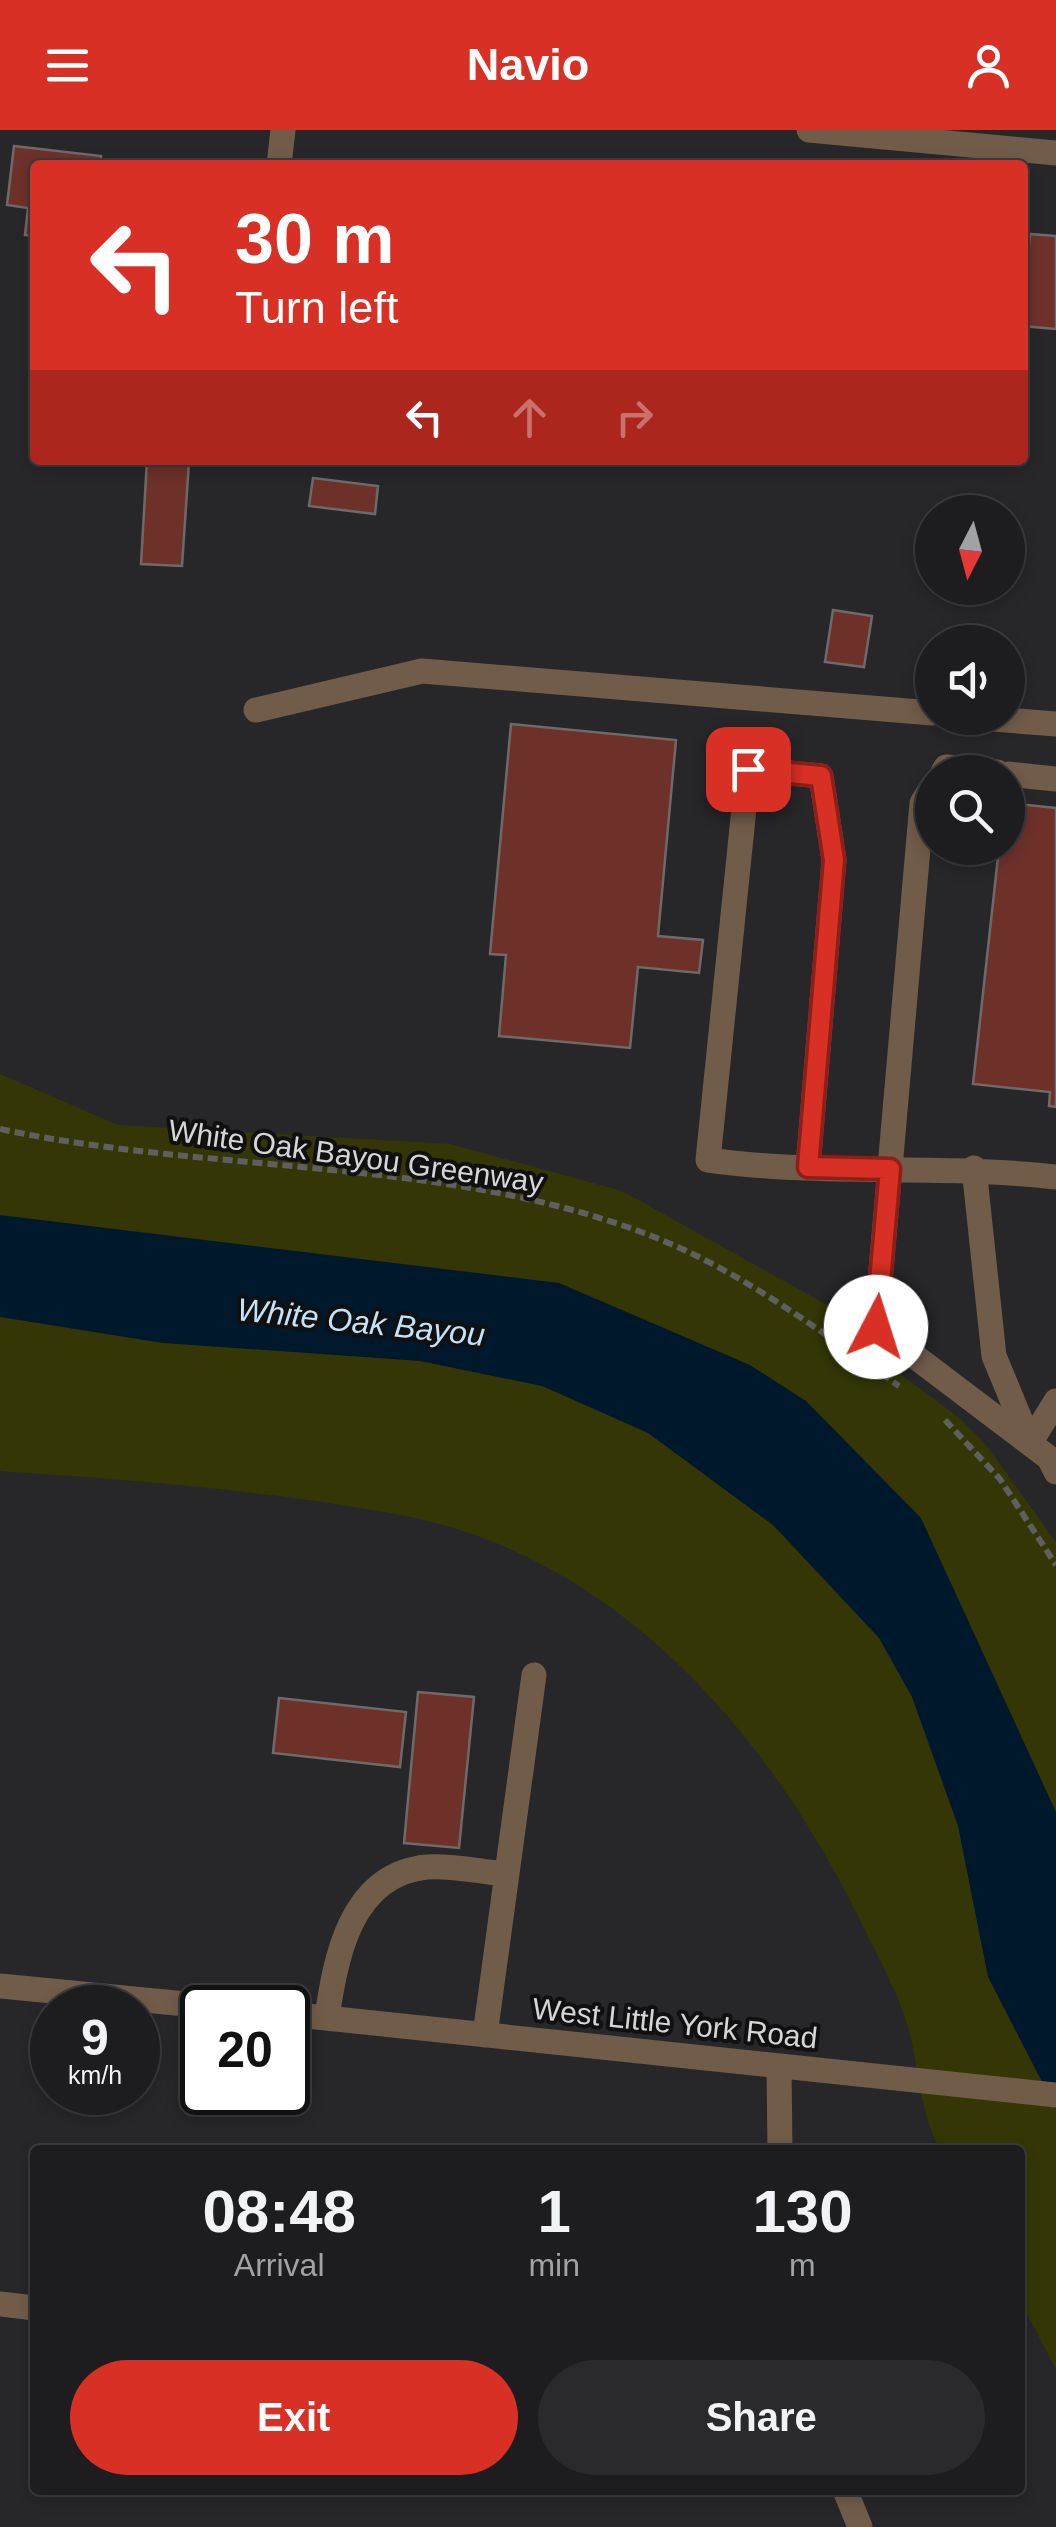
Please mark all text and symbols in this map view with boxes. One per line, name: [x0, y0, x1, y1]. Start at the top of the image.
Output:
icon: menu: [40, 38, 95, 93]
icon: person: [961, 38, 1016, 93]
text: Navio: [467, 39, 589, 90]
icon: left: [70, 200, 200, 330]
text: 30 m: [235, 200, 395, 278]
text: Turn left: [235, 282, 398, 333]
icon: left: [397, 390, 452, 445]
icon: ahead: [502, 390, 557, 445]
icon: right: [607, 390, 662, 445]
north arrow: [915, 495, 1025, 605]
map controls: [915, 495, 1025, 865]
button: sound: [915, 625, 1025, 735]
pin: [706, 727, 791, 812]
icon: arrive: [721, 742, 776, 797]
button: search: [915, 755, 1025, 865]
street label: White Oak Bayou Greenway: [166, 1113, 546, 1199]
position arrow: [824, 1275, 928, 1379]
water label: White Oak Bayou: [235, 1291, 487, 1353]
speed limit sign: 20: [180, 1985, 310, 2115]
street label: West Little York Road: [531, 1992, 819, 2054]
text: 9: [81, 2010, 109, 2066]
text: km/h: [68, 2061, 122, 2089]
text: 08:48: [202, 2178, 356, 2245]
text: 1: [537, 2178, 571, 2245]
text: 130: [752, 2178, 853, 2245]
text: Arrival: [234, 2247, 325, 2283]
text: min: [528, 2247, 580, 2283]
text: m: [789, 2247, 816, 2283]
button: Exit: [70, 2360, 518, 2475]
button: Share: [538, 2360, 985, 2475]

